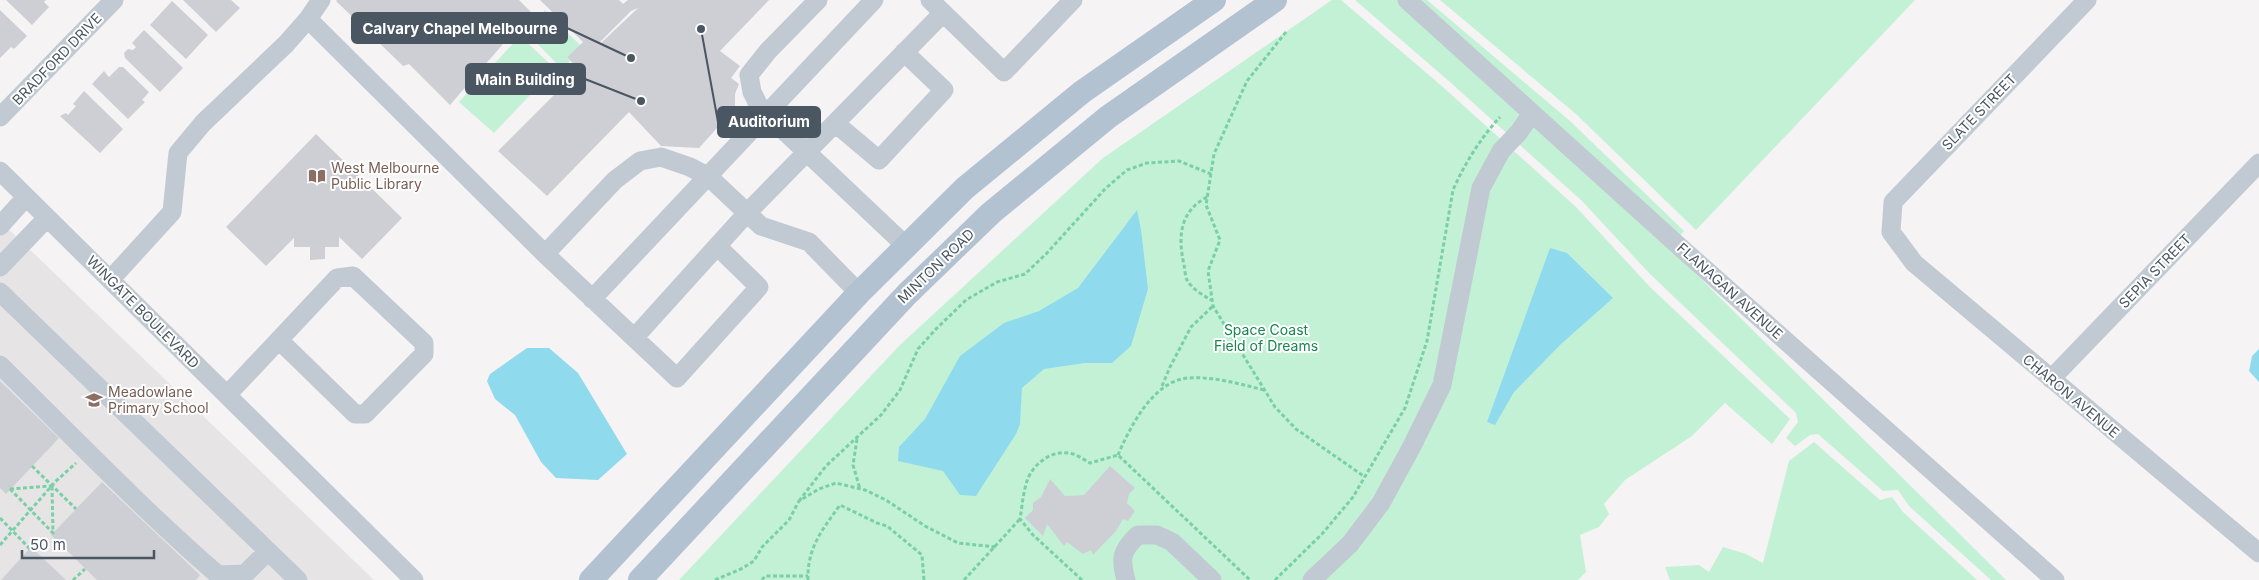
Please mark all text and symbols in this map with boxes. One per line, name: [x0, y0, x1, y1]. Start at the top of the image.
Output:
street label: BRADFORD DRIVE: [9, 9, 105, 108]
callout: Calvary Chapel Melbourne: [352, 13, 567, 43]
text: Calvary Chapel Melbourne: [362, 19, 558, 38]
callout: Main Building: [466, 64, 585, 94]
text: Main Building: [475, 70, 575, 89]
street label: SLATE STREET: [1938, 70, 2019, 153]
callout: Auditorium: [718, 107, 820, 137]
text: Auditorium: [728, 112, 810, 131]
place label: West Melbourne Public Library: [331, 159, 440, 192]
library icon: West Melbourne Public Library: [307, 166, 327, 186]
street label: MINTON ROAD: [894, 225, 977, 306]
street label: SEPIA STREET: [2115, 230, 2194, 311]
street label: FLANAGAN AVENUE: [1674, 239, 1787, 342]
street label: WINGATE BOULEVARD: [84, 252, 203, 371]
park label: Space Coast Field of Dreams: [1214, 321, 1318, 354]
street label: CHARON AVENUE: [2020, 350, 2123, 441]
place label: Meadowlane Primary School: [108, 383, 209, 416]
school or university icon: Meadowlane Primary School: [84, 390, 104, 410]
scale bar: [22, 528, 155, 560]
text: 50 m: [30, 535, 66, 554]

